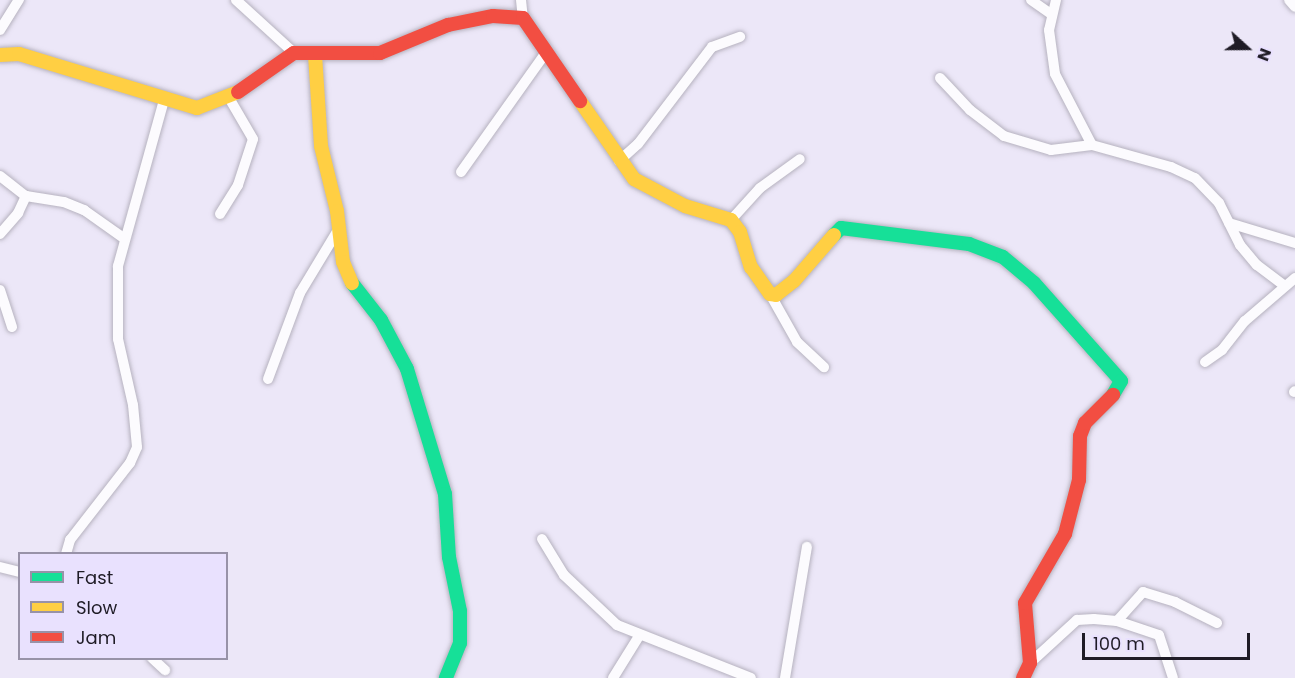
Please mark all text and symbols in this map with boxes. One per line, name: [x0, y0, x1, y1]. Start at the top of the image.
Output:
north arrow: [1217, 18, 1277, 78]
text: N: [1251, 45, 1277, 64]
legend: [18, 552, 228, 660]
text: Fast: [76, 565, 113, 590]
text: Slow: [76, 595, 117, 620]
scale bar: [1085, 621, 1253, 659]
text: Jam: [76, 625, 116, 650]
text: 100 m: [1093, 631, 1145, 656]

